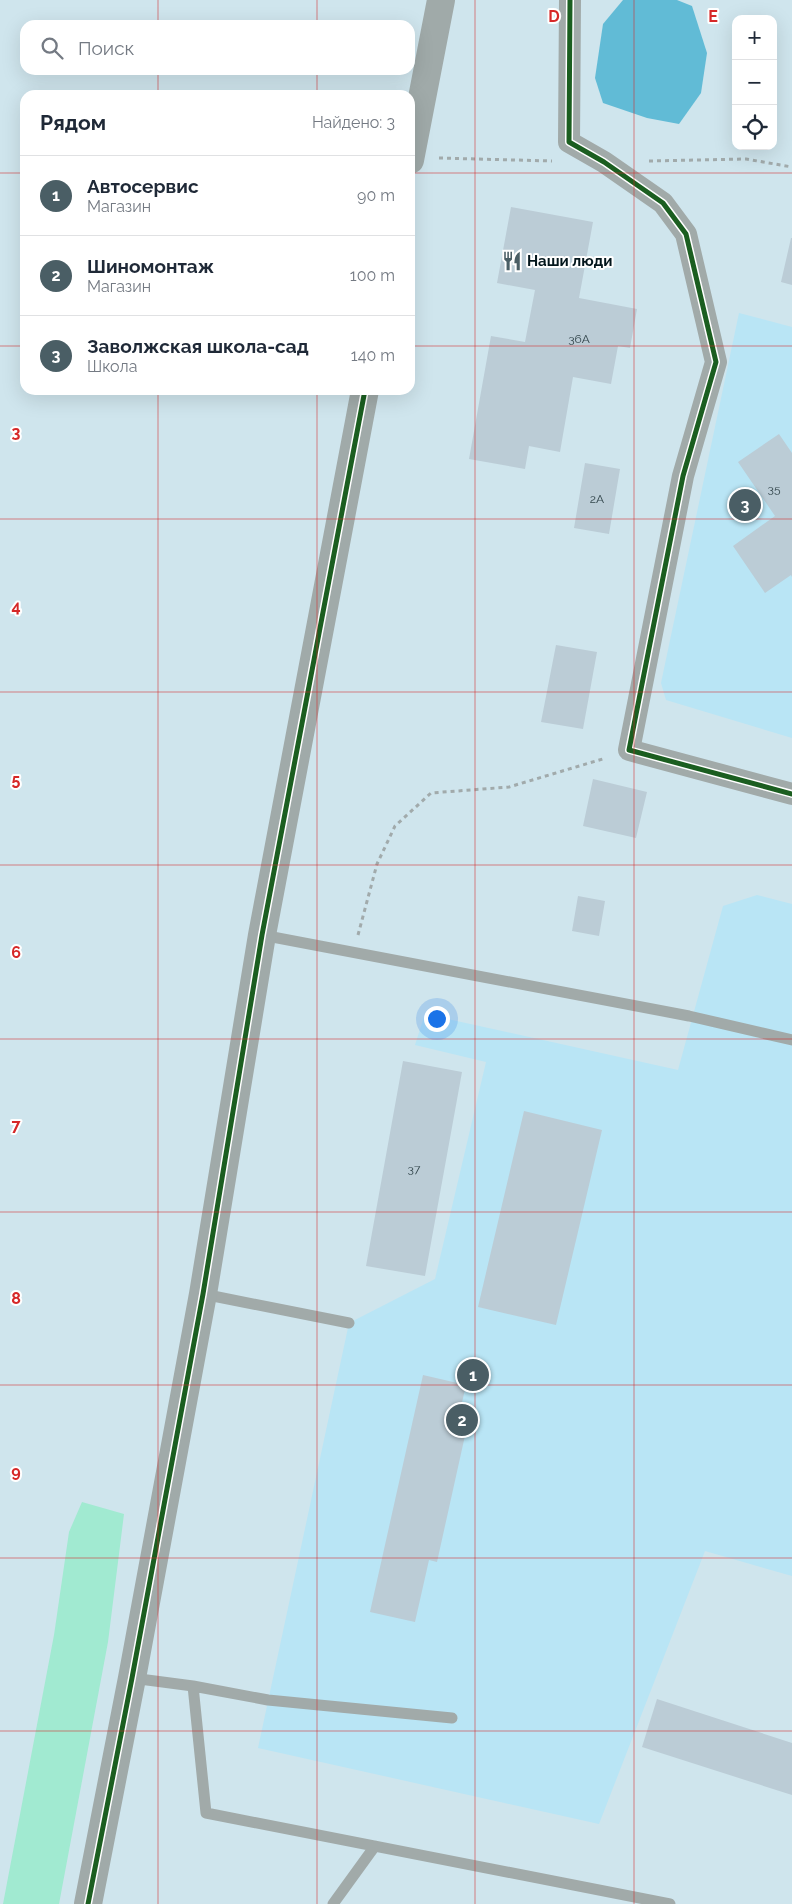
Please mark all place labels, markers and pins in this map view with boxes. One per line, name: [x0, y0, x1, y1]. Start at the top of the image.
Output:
restaurant icon: Наши люди: [501, 250, 523, 272]
place label: Наши люди: [527, 252, 612, 270]
pin: 3: [729, 486, 761, 524]
pin: 1: [457, 1356, 489, 1394]
pin: 2: [446, 1401, 478, 1439]

